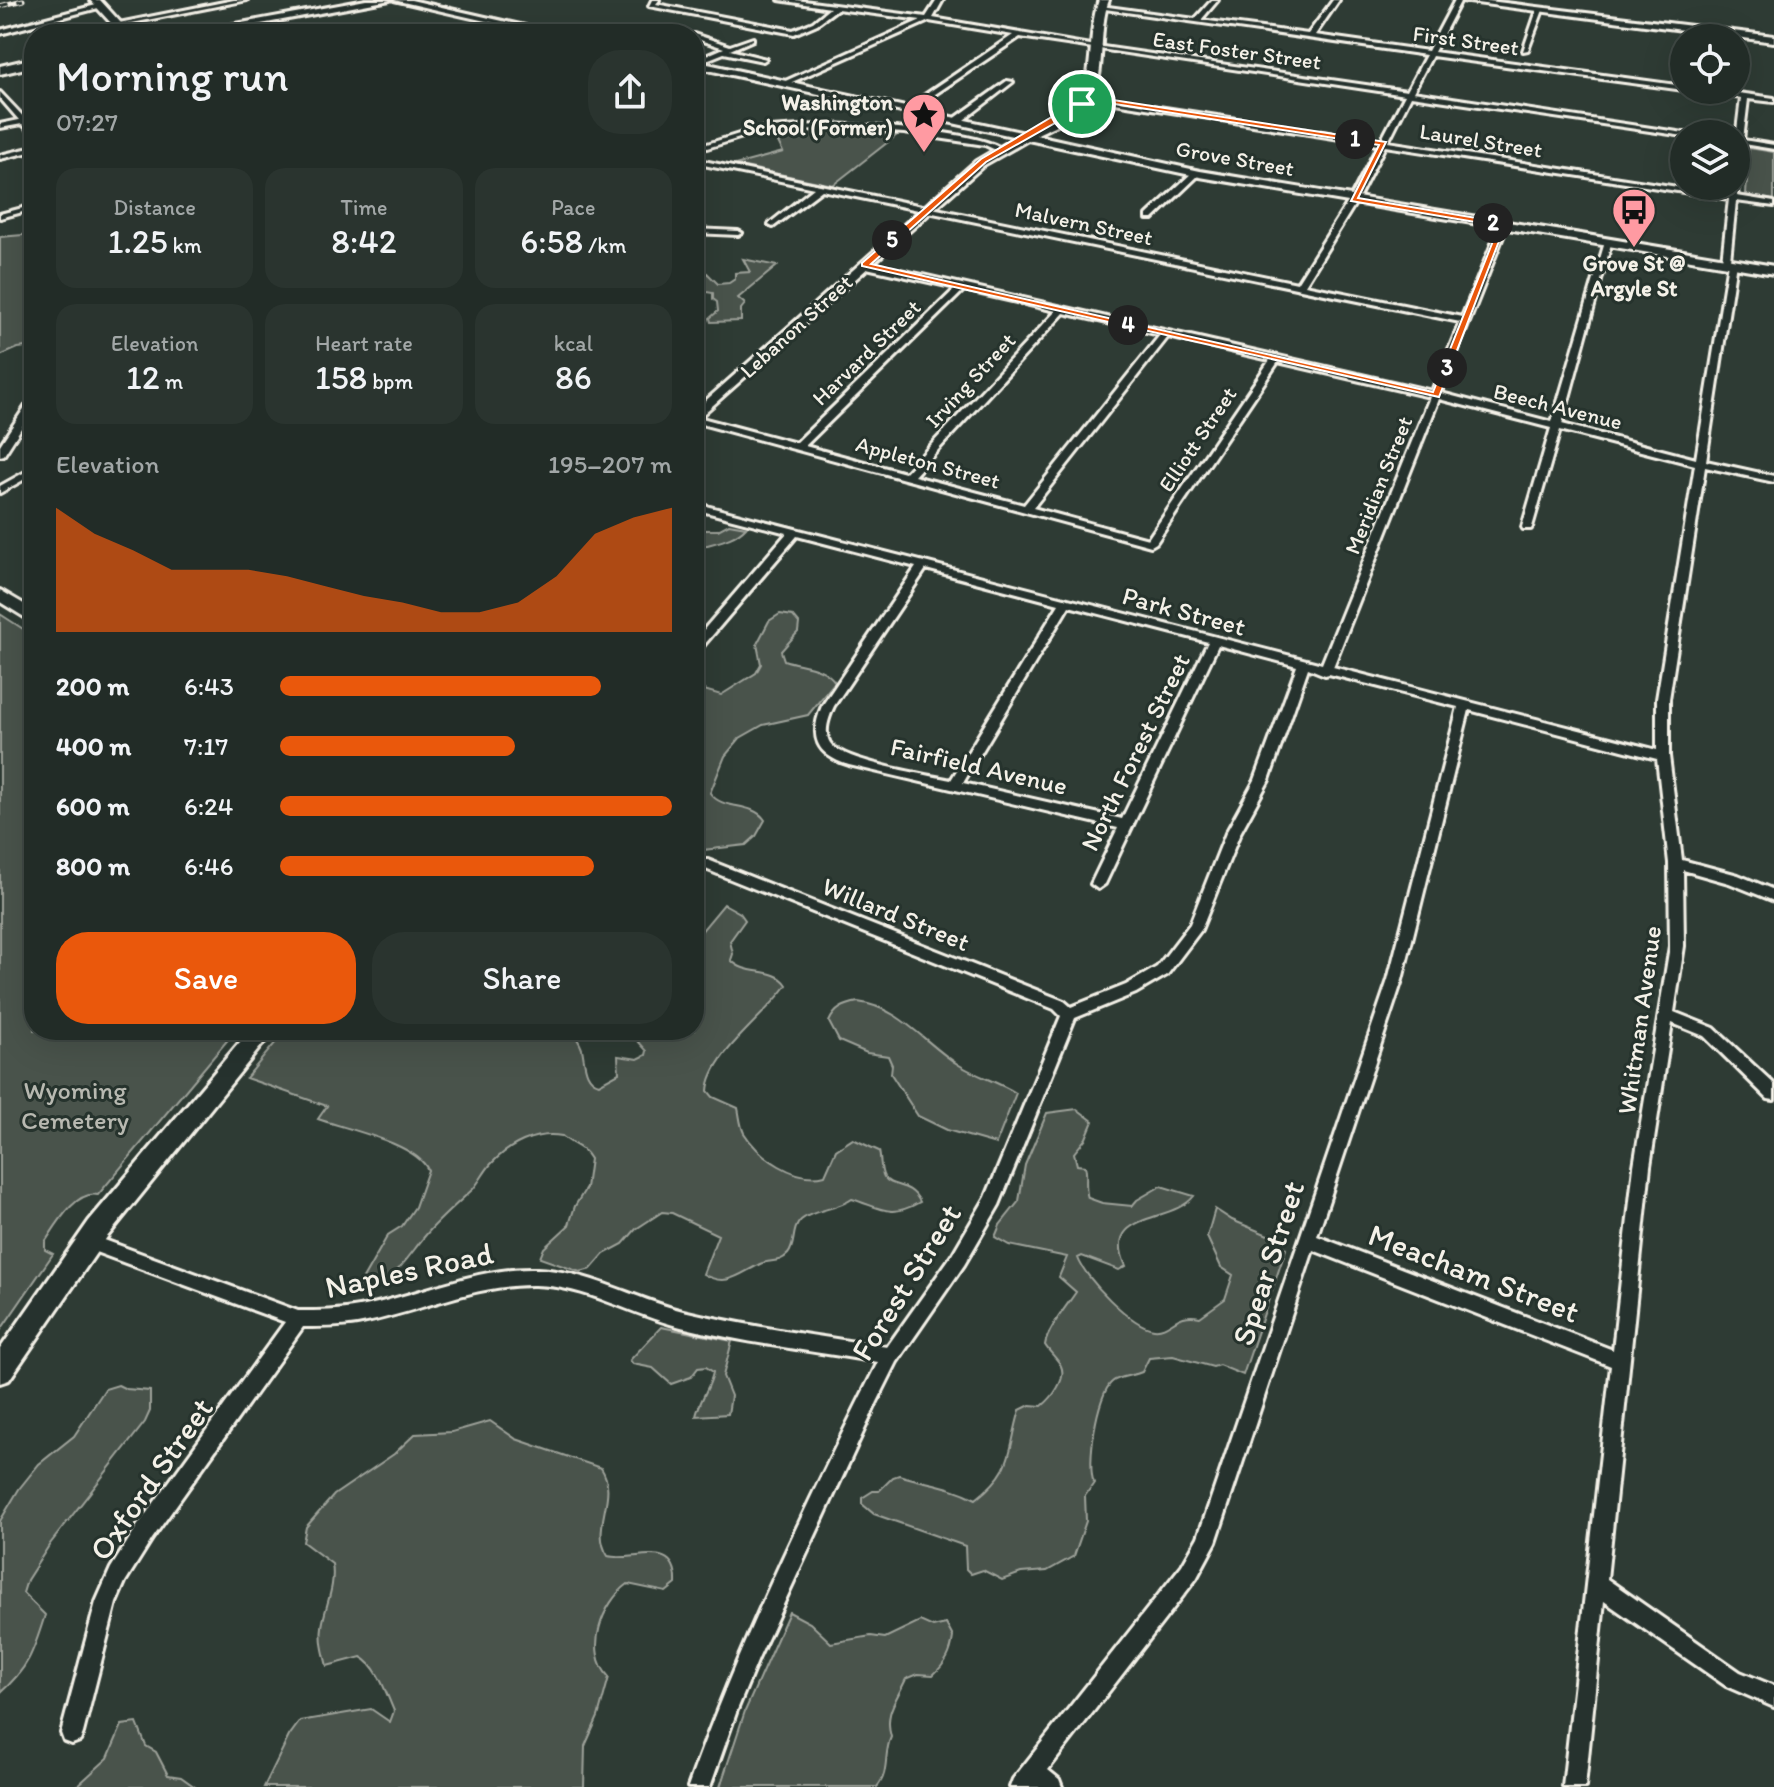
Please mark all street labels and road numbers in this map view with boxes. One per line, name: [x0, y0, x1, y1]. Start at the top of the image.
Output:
street label: First Street: [1411, 20, 1521, 61]
street label: East Foster Street: [1151, 25, 1323, 76]
street label: Laurel Street: [1418, 117, 1544, 163]
street label: Grove Street: [1174, 135, 1296, 182]
street label: Malvern Street: [1012, 196, 1155, 251]
street label: Lebanon Street: [734, 269, 858, 384]
street label: Harvard Street: [806, 294, 926, 411]
street label: Irving Street: [920, 327, 1021, 433]
street label: Beech Avenue: [1491, 377, 1625, 436]
street label: Elliott Street: [1152, 382, 1242, 497]
street label: Meridian Street: [1338, 412, 1418, 558]
street label: Appleton Street: [853, 430, 1003, 495]
street label: Park Street: [1119, 579, 1249, 643]
street label: North Forest Street: [1073, 648, 1197, 856]
street label: Fairfield Avenue: [887, 730, 1071, 802]
street label: Willard Street: [818, 870, 975, 958]
street label: Whitman Avenue: [1610, 923, 1668, 1117]
street label: Spear Street: [1224, 1176, 1312, 1350]
street label: Forest Street: [843, 1197, 969, 1367]
street label: Meacham Street: [1363, 1215, 1585, 1331]
street label: Naples Road: [321, 1234, 497, 1306]
street label: Oxford Street: [81, 1390, 221, 1568]

